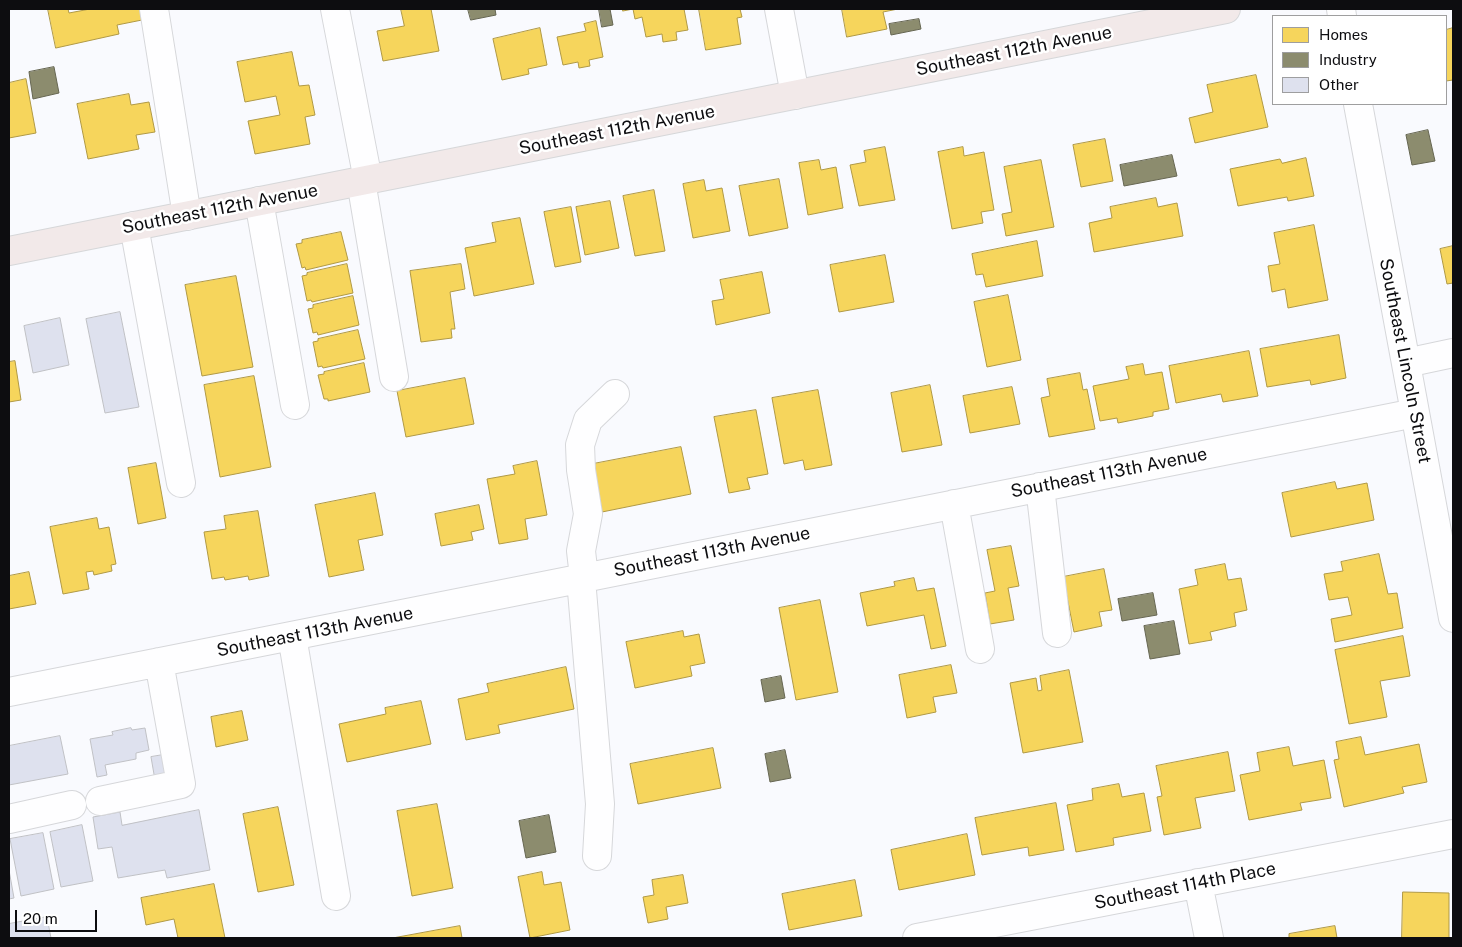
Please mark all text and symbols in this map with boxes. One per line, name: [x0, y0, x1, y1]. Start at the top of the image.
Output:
legend: [1272, 15, 1447, 105]
street label: Southeast 112th Avenue: [914, 21, 1114, 81]
text: Homes: [1319, 26, 1368, 43]
text: Industry: [1319, 51, 1377, 68]
text: Other: [1319, 76, 1359, 93]
street label: Southeast 112th Avenue: [517, 100, 717, 160]
street label: Southeast 112th Avenue: [120, 179, 320, 239]
street label: Southeast Lincoln Street: [1375, 257, 1435, 465]
street label: Southeast 113th Avenue: [1009, 443, 1209, 503]
street label: Southeast 113th Avenue: [612, 522, 812, 582]
street label: Southeast 113th Avenue: [215, 602, 415, 662]
street label: Southeast 114th Place: [1092, 858, 1278, 914]
scale bar: [18, 900, 100, 932]
text: 20 m: [23, 910, 58, 927]

